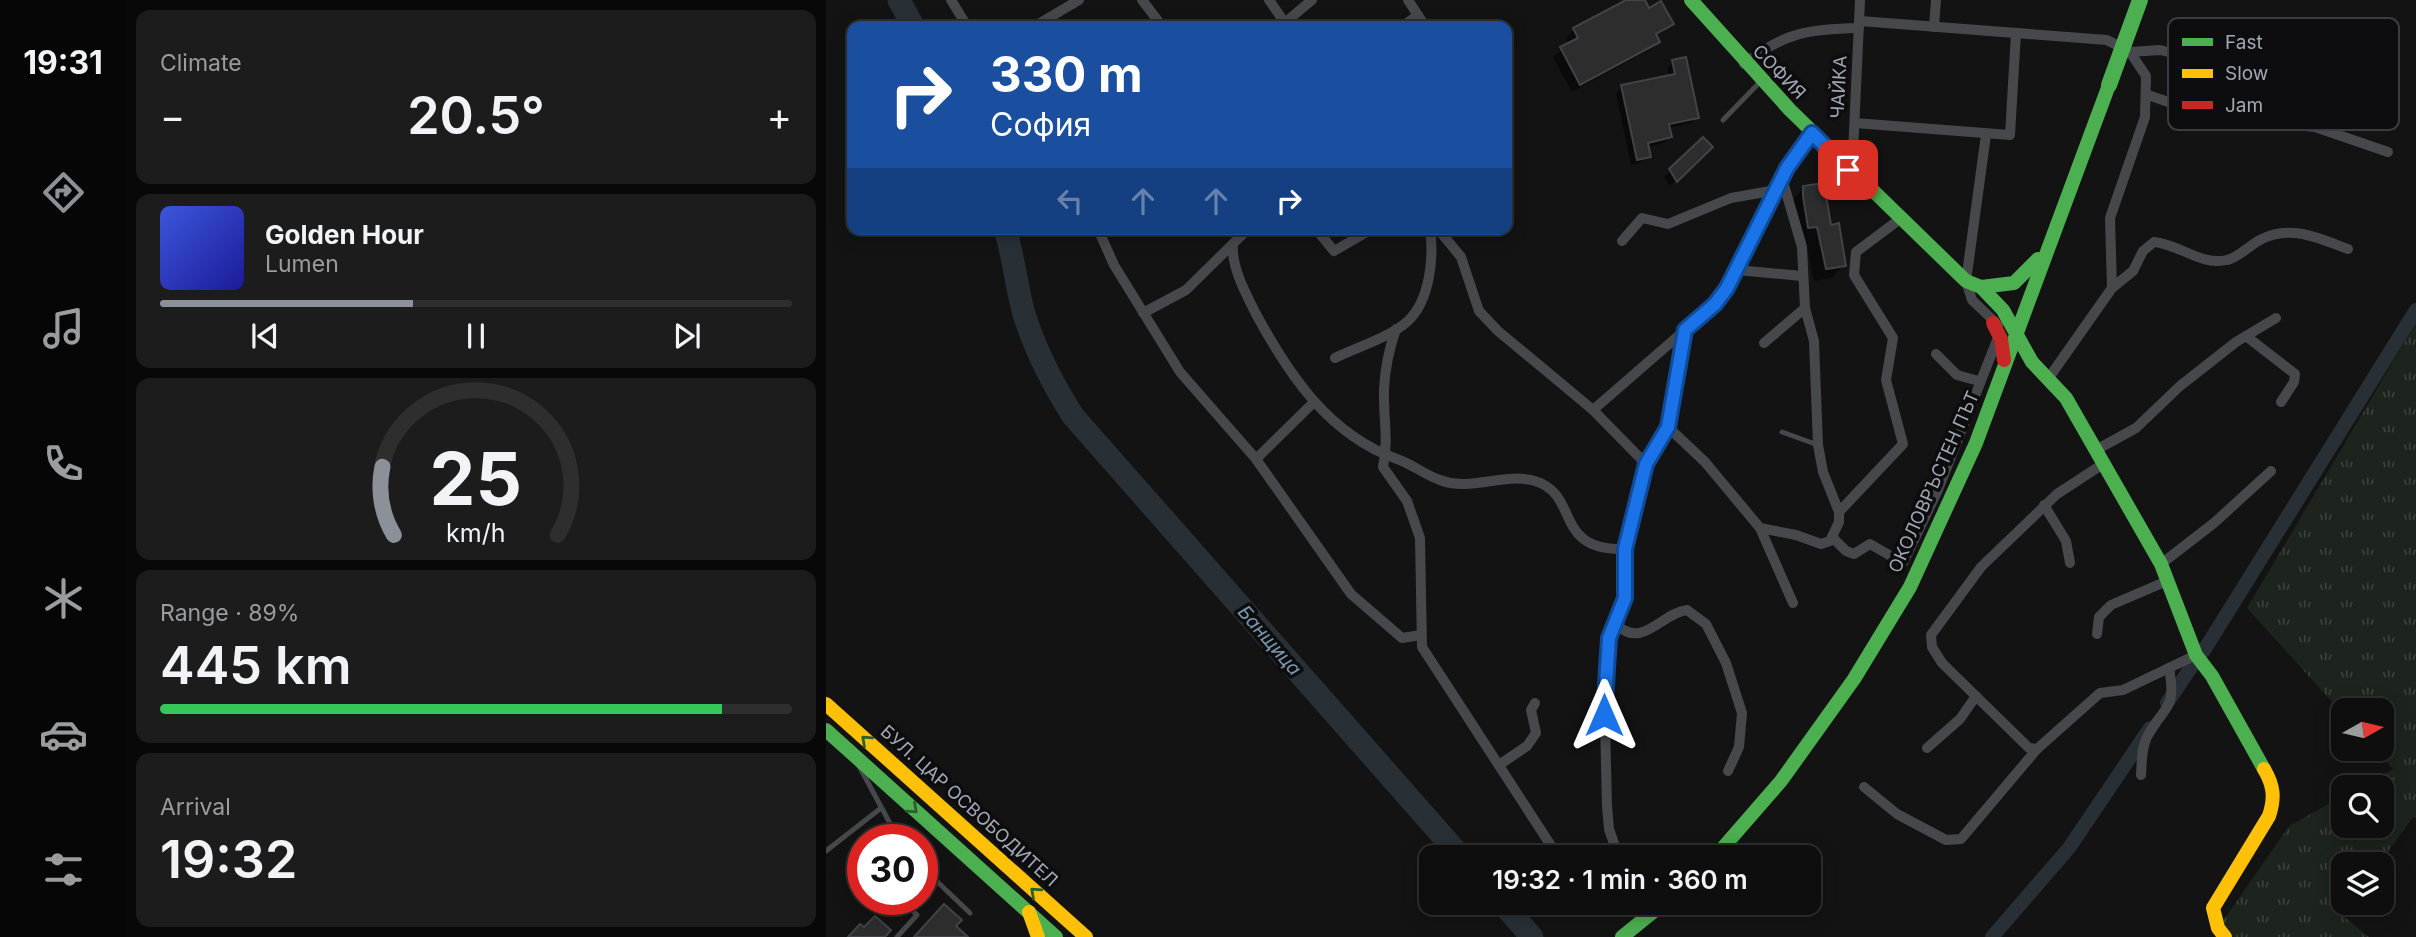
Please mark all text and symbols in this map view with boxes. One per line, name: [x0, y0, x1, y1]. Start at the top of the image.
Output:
legend: [2168, 18, 2399, 130]
text: Fast: [2225, 31, 2263, 54]
street label: СОФИЯ: [1749, 40, 1810, 103]
text: 19:31: [23, 43, 103, 82]
text: 330 m: [990, 45, 1143, 104]
text: Climate: [160, 49, 242, 77]
icon: right: [875, 49, 966, 140]
street label: ЧАЙКА: [1825, 55, 1851, 119]
text: Slow: [2225, 62, 2268, 85]
text: 20.5°: [407, 84, 545, 147]
text: −: [160, 93, 185, 139]
text: +: [767, 93, 792, 139]
text: Jam: [2225, 94, 2263, 117]
text: София: [990, 105, 1091, 144]
pin: [1818, 140, 1878, 200]
icon: arrive: [1829, 151, 1867, 189]
icon: directions: [39, 168, 88, 217]
icon: left: [1051, 182, 1089, 220]
icon: ahead: [1124, 182, 1162, 220]
icon: ahead: [1197, 182, 1235, 220]
icon: right: [1270, 182, 1308, 220]
text: Golden Hour: [265, 219, 424, 250]
text: Lumen: [265, 250, 339, 278]
icon: music: [39, 304, 88, 353]
icon: previous: [246, 317, 284, 355]
icon: pause: [457, 317, 495, 355]
icon: next: [668, 317, 706, 355]
street label: ОКОЛОВРЪСТЕН ПЪТ: [1884, 388, 1983, 576]
text: 25: [430, 434, 522, 523]
icon: phone: [39, 439, 88, 488]
text: km/h: [446, 517, 506, 547]
icon: climate: [39, 574, 88, 623]
text: Range · 89%: [160, 599, 299, 627]
water label: Банщица: [1233, 601, 1307, 680]
text: 445 km: [160, 634, 352, 697]
position arrow: [1567, 678, 1641, 752]
north arrow: [2331, 698, 2394, 761]
map controls: [2331, 698, 2394, 915]
icon: car: [39, 710, 88, 759]
street label: БУЛ. ЦАР ОСВОБОДИТЕЛ: [877, 721, 1062, 891]
one-way arrow: [861, 735, 874, 748]
button: search: [2331, 775, 2394, 838]
text: Arrival: [160, 793, 231, 821]
one-way arrow: [905, 801, 918, 813]
speed limit sign: 30: [847, 824, 938, 915]
text: 19:32: [160, 828, 297, 891]
icon: filters: [39, 845, 88, 894]
button: layers: [2331, 852, 2394, 915]
text: 19:32 · 1 min · 360 m: [1492, 864, 1748, 895]
one-way arrow: [1030, 887, 1043, 900]

